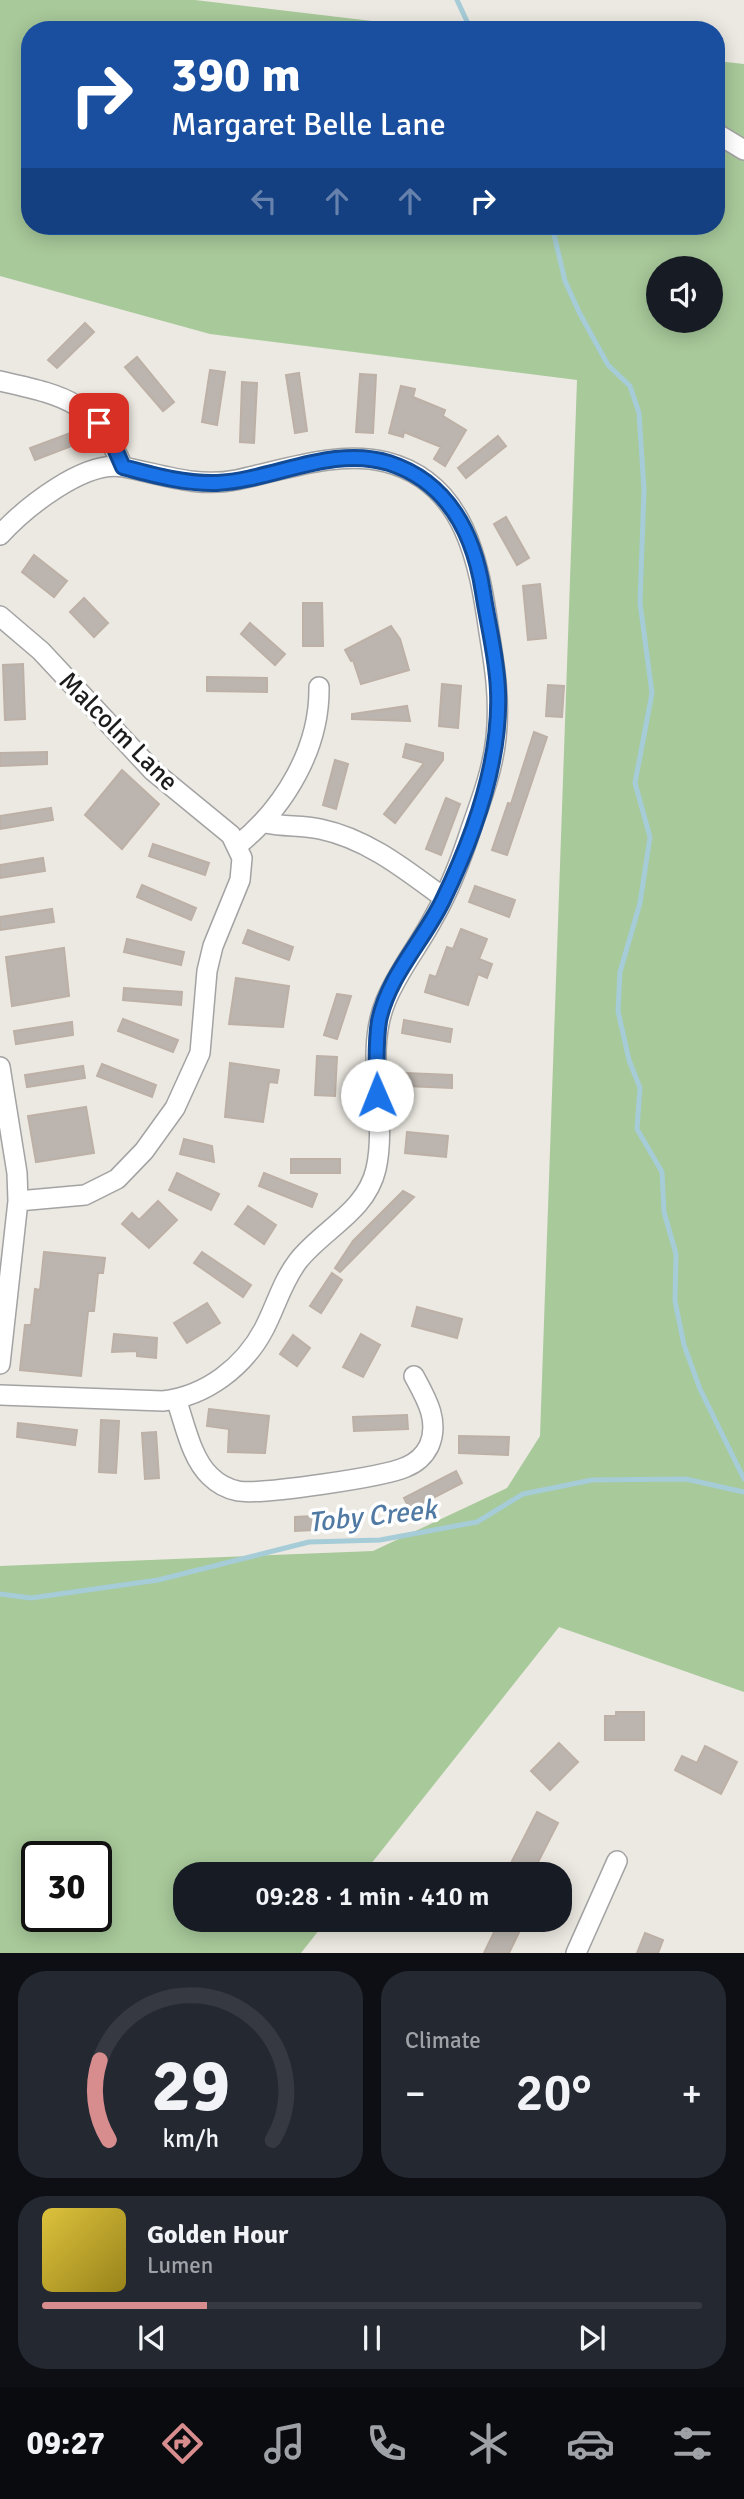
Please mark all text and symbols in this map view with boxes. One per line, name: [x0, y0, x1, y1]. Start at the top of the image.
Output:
text: 390 m: [171, 45, 301, 105]
icon: right: [56, 49, 147, 140]
text: Margaret Belle Lane: [171, 105, 446, 144]
icon: left: [245, 182, 283, 220]
icon: ahead: [318, 182, 356, 220]
icon: ahead: [391, 182, 429, 220]
icon: right: [464, 182, 502, 220]
map controls: [646, 256, 723, 333]
button: sound: [646, 256, 723, 333]
pin: [69, 393, 129, 453]
icon: arrive: [80, 404, 118, 442]
street label: Malcolm Lane: [52, 666, 184, 798]
position arrow: [340, 1058, 414, 1132]
water label: Toby Creek: [306, 1492, 441, 1540]
speed limit sign: 30: [21, 1841, 112, 1932]
text: 09:28 · 1 min · 410 m: [256, 1881, 489, 1913]
text: Climate: [405, 2026, 481, 2055]
text: 29: [151, 2043, 230, 2132]
text: 20°: [515, 2061, 592, 2125]
text: −: [405, 2070, 426, 2117]
text: +: [681, 2070, 702, 2117]
text: km/h: [162, 2123, 219, 2154]
text: Golden Hour: [147, 2219, 288, 2251]
text: Lumen: [147, 2251, 213, 2280]
icon: previous: [133, 2319, 171, 2357]
icon: pause: [353, 2319, 391, 2357]
icon: next: [573, 2319, 611, 2357]
icon: directions: [158, 2419, 207, 2468]
icon: music: [260, 2419, 309, 2468]
icon: phone: [362, 2419, 411, 2468]
icon: climate: [464, 2419, 513, 2468]
icon: car: [566, 2419, 615, 2468]
icon: filters: [668, 2419, 717, 2468]
text: 09:27: [27, 2424, 105, 2463]

